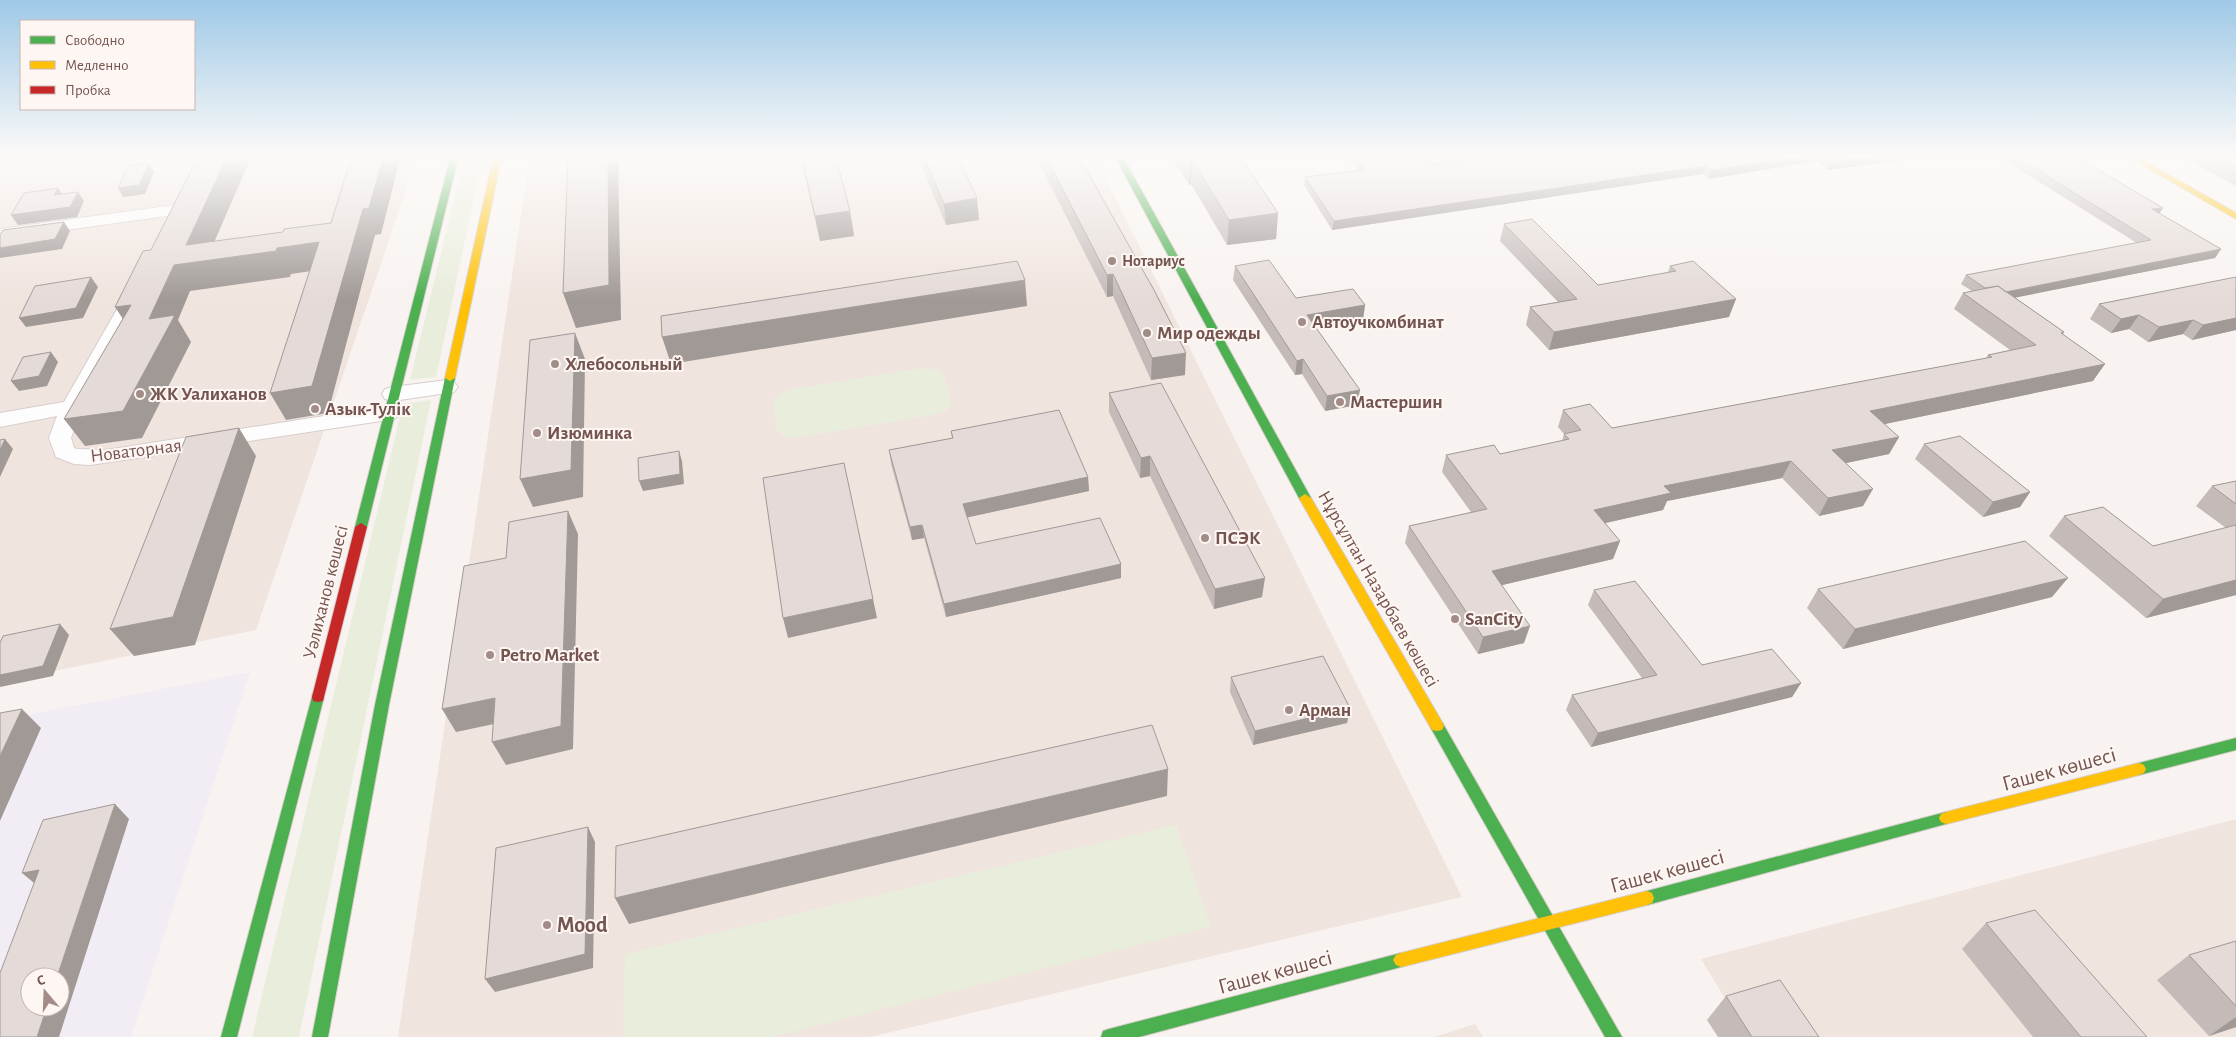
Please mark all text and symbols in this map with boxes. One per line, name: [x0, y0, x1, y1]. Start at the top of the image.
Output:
legend: [20, 20, 195, 110]
text: Свободно: [65, 33, 125, 48]
text: Медленно: [65, 58, 129, 73]
text: Пробка: [65, 83, 111, 98]
place label: Нотариус: [1122, 253, 1185, 270]
marker: Нотариус: [1106, 255, 1118, 267]
place label: Автоучкомбинат: [1312, 313, 1444, 332]
marker: Автоучкомбинат: [1296, 316, 1308, 328]
place label: Мир одежды: [1157, 324, 1261, 343]
marker: Мир одежды: [1141, 327, 1153, 339]
place label: Хлебосольный: [565, 355, 683, 374]
marker: Хлебосольный: [549, 358, 561, 370]
place label: ЖК Уалиханов: [150, 385, 267, 404]
marker: ЖК Уалиханов: [134, 388, 146, 400]
place label: Мастершин: [1350, 393, 1443, 412]
marker: Мастершин: [1334, 396, 1346, 408]
place label: Азык-Тулiк: [325, 400, 411, 419]
marker: Азык-Тулiк: [309, 403, 321, 415]
place label: Изюминка: [547, 424, 632, 443]
marker: Изюминка: [531, 427, 543, 439]
street label: Новаторная: [89, 436, 183, 466]
street label: Нұрсұлтан Назарбаев көшесі: [1314, 488, 1442, 690]
street label: Уәлиханов көшесі: [300, 523, 352, 661]
place label: ПСЭК: [1215, 529, 1261, 548]
marker: ПСЭК: [1199, 532, 1211, 544]
place label: SanCity: [1465, 610, 1523, 629]
marker: SanCity: [1449, 613, 1461, 625]
place label: Petro Market: [500, 646, 600, 665]
marker: Petro Market: [484, 649, 496, 661]
place label: Арман: [1299, 701, 1351, 720]
marker: Арман: [1283, 704, 1295, 716]
street label: Гашек көшесі: [2000, 743, 2118, 795]
street label: Гашек көшесі: [1608, 845, 1726, 897]
place label: Mood: [557, 914, 608, 936]
marker: Mood: [541, 919, 553, 931]
street label: Гашек көшесі: [1216, 946, 1334, 998]
north arrow: [20, 967, 70, 1017]
text: С: [35, 973, 47, 989]

